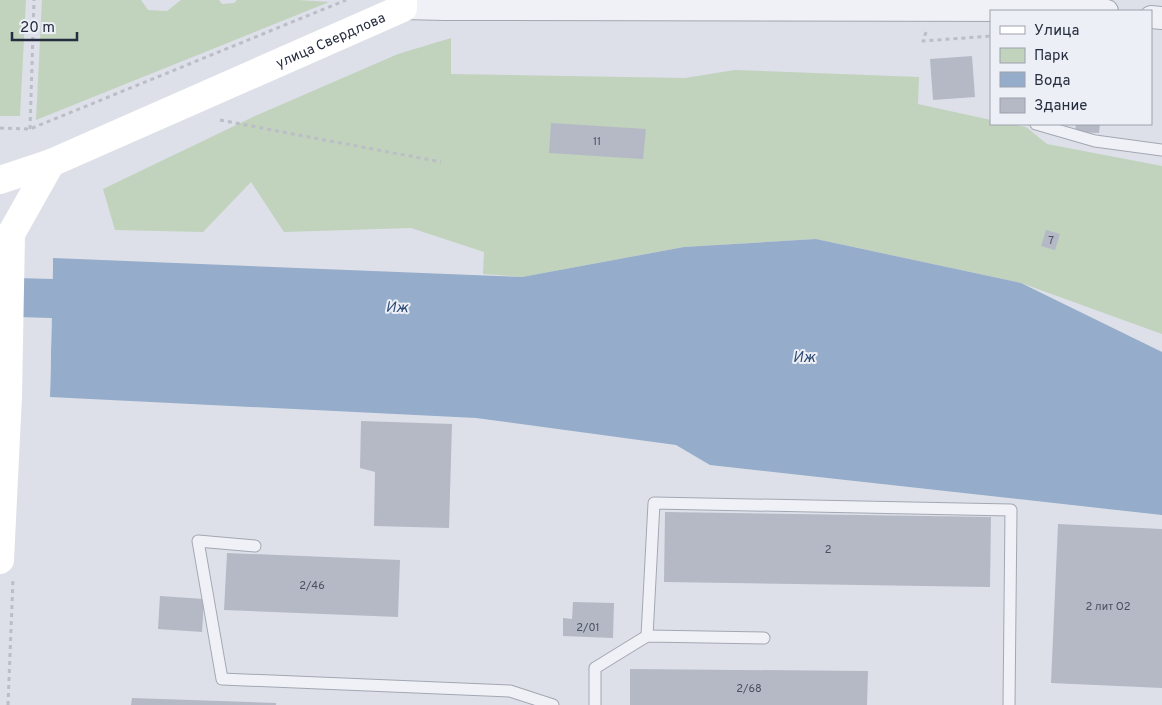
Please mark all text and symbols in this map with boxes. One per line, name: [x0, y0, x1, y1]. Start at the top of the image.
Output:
scale bar: [12, 10, 78, 42]
street label: улица Свердлова: [274, 10, 388, 73]
legend: [990, 10, 1152, 125]
text: 20 m: [20, 19, 55, 38]
text: Улица: [1034, 22, 1079, 41]
text: Парк: [1034, 47, 1069, 66]
text: Вода: [1034, 72, 1070, 91]
text: Здание: [1034, 97, 1087, 116]
house number: 11: [593, 135, 601, 149]
house number: 7: [1048, 234, 1054, 248]
water label: Иж: [385, 299, 409, 318]
water label: Иж: [793, 349, 816, 368]
house number: 2: [825, 543, 831, 557]
house number: 2/46: [299, 579, 325, 593]
house number: 2 лит О2: [1086, 600, 1130, 614]
house number: 2/01: [576, 621, 600, 635]
house number: 2/68: [736, 682, 762, 696]

